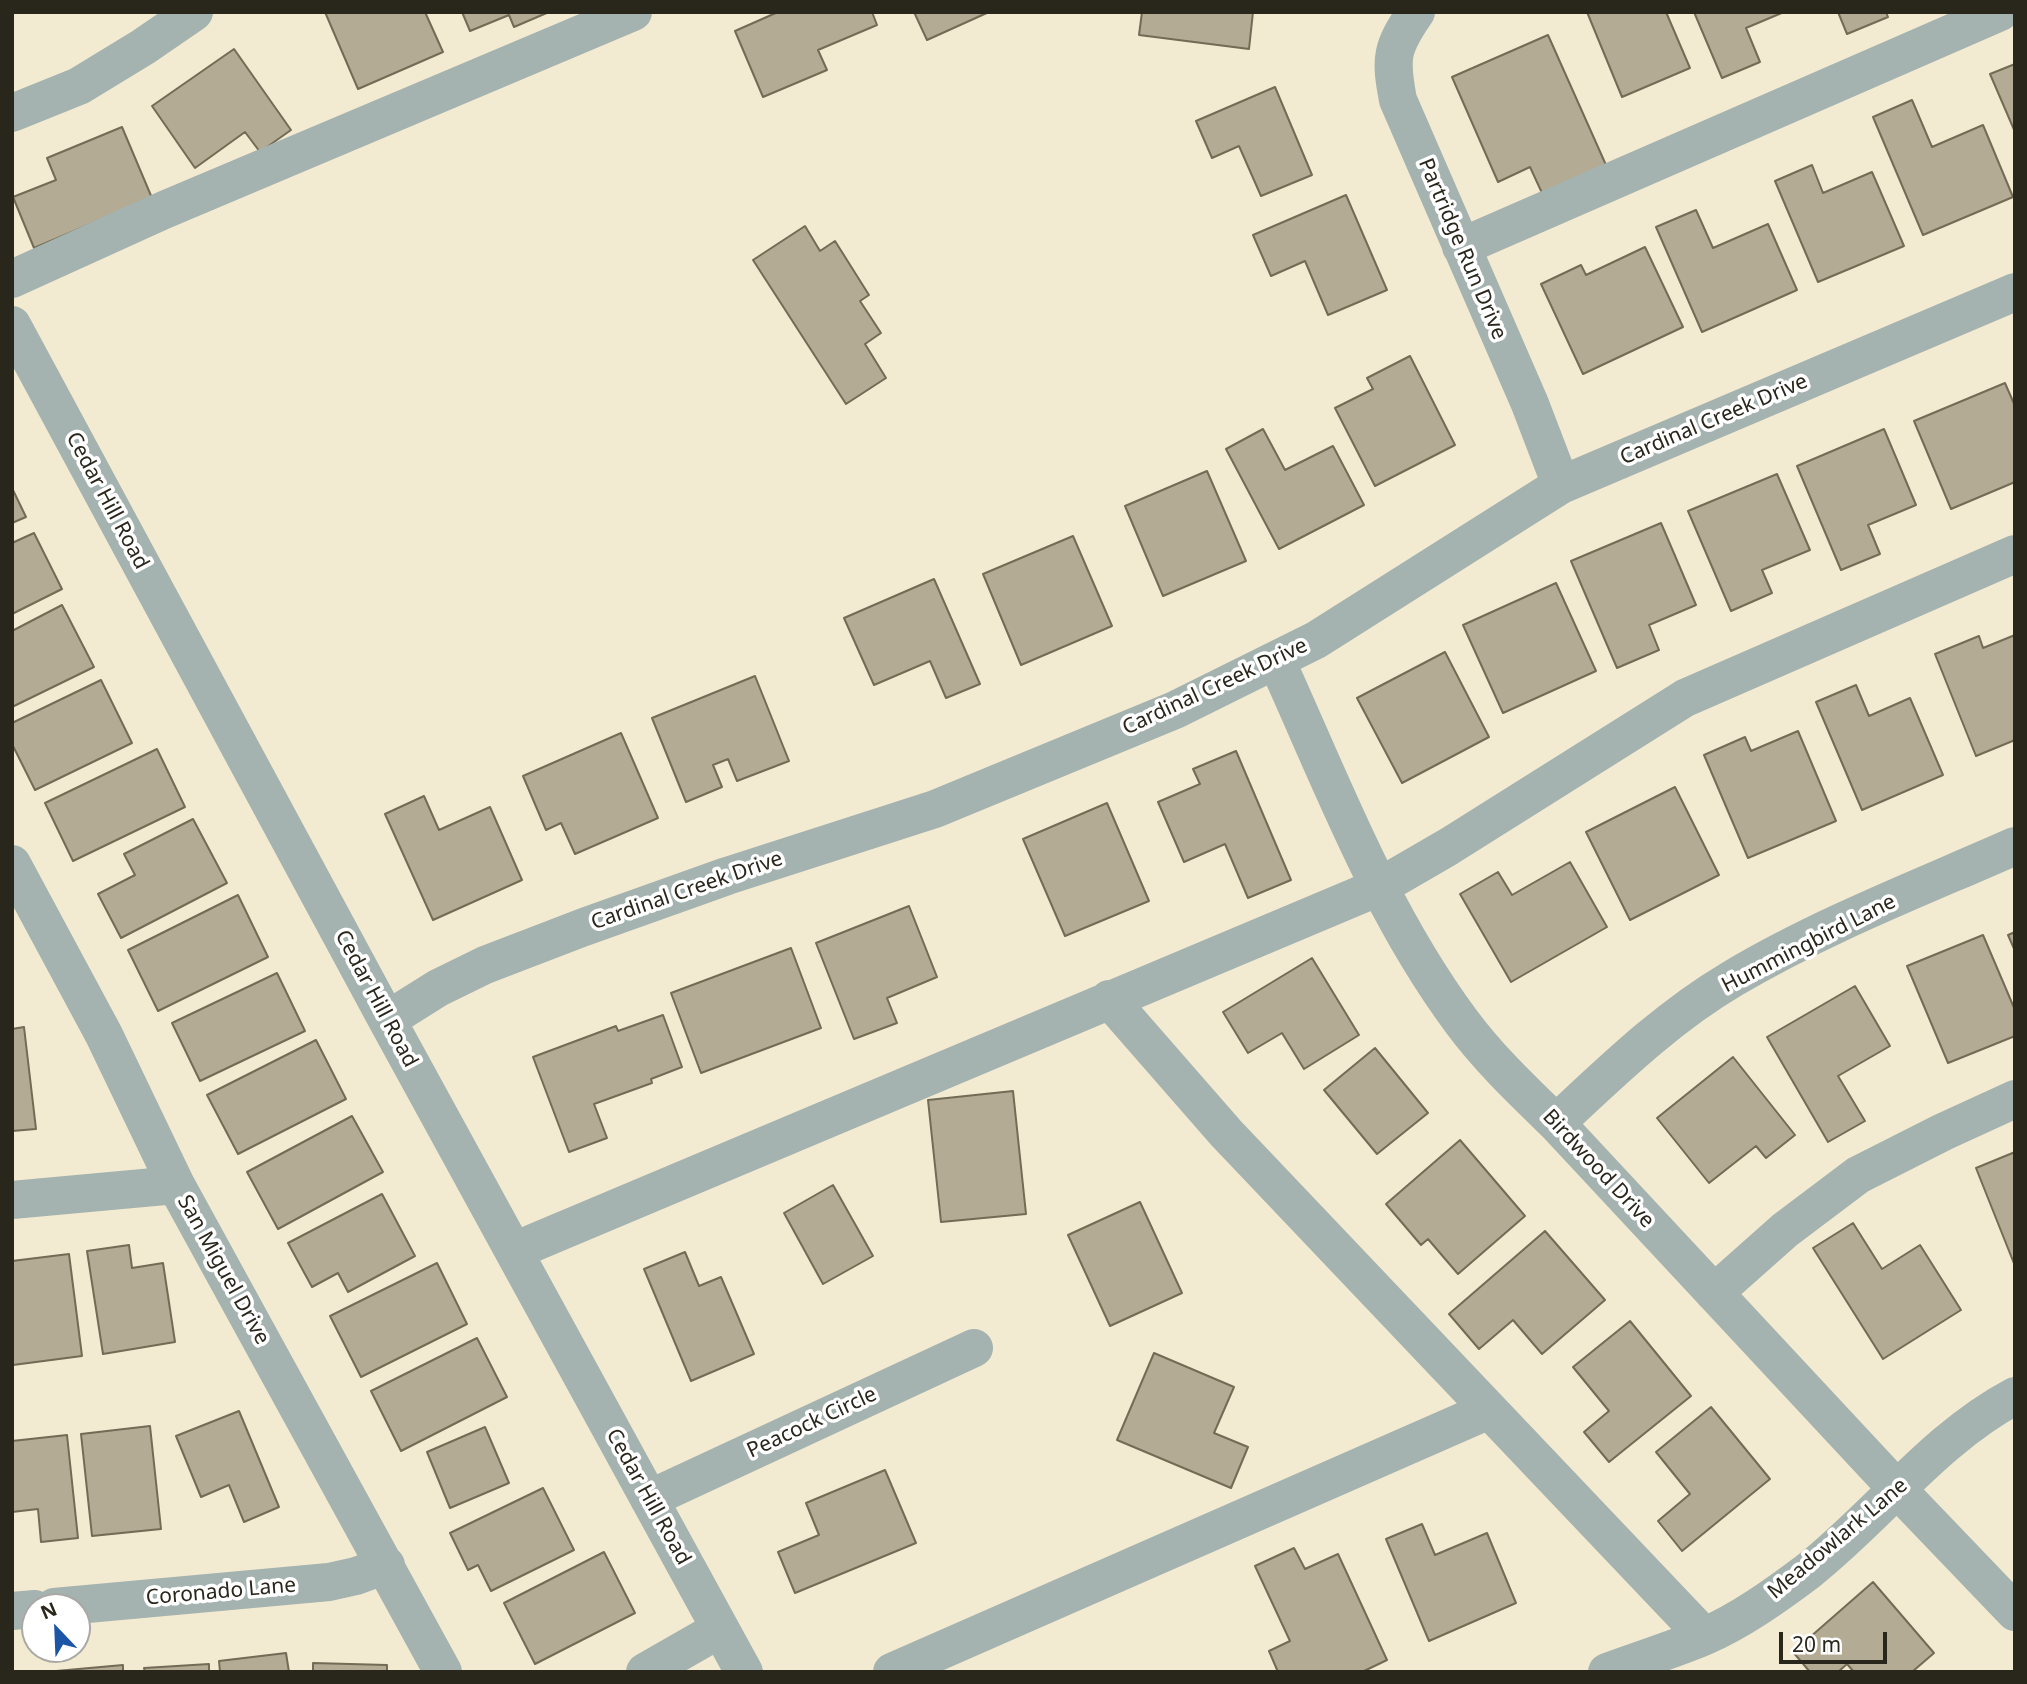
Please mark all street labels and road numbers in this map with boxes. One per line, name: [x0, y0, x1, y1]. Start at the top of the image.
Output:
street label: Partridge Run Drive: [1412, 155, 1512, 343]
street label: Cardinal Creek Drive: [1617, 369, 1811, 471]
street label: Cedar Hill Road: [60, 428, 154, 574]
street label: Cardinal Creek Drive: [1119, 633, 1311, 741]
street label: Cardinal Creek Drive: [588, 846, 786, 936]
street label: Hummingbird Lane: [1718, 889, 1900, 999]
street label: Cedar Hill Road: [329, 926, 423, 1072]
street label: Birdwood Drive: [1537, 1105, 1659, 1233]
street label: San Miguel Drive: [172, 1191, 274, 1349]
street label: Peacock Circle: [743, 1382, 881, 1464]
street label: Cedar Hill Road: [600, 1425, 696, 1569]
street label: Meadowlark Lane: [1763, 1473, 1913, 1605]
street label: Coronado Lane: [145, 1573, 297, 1611]

